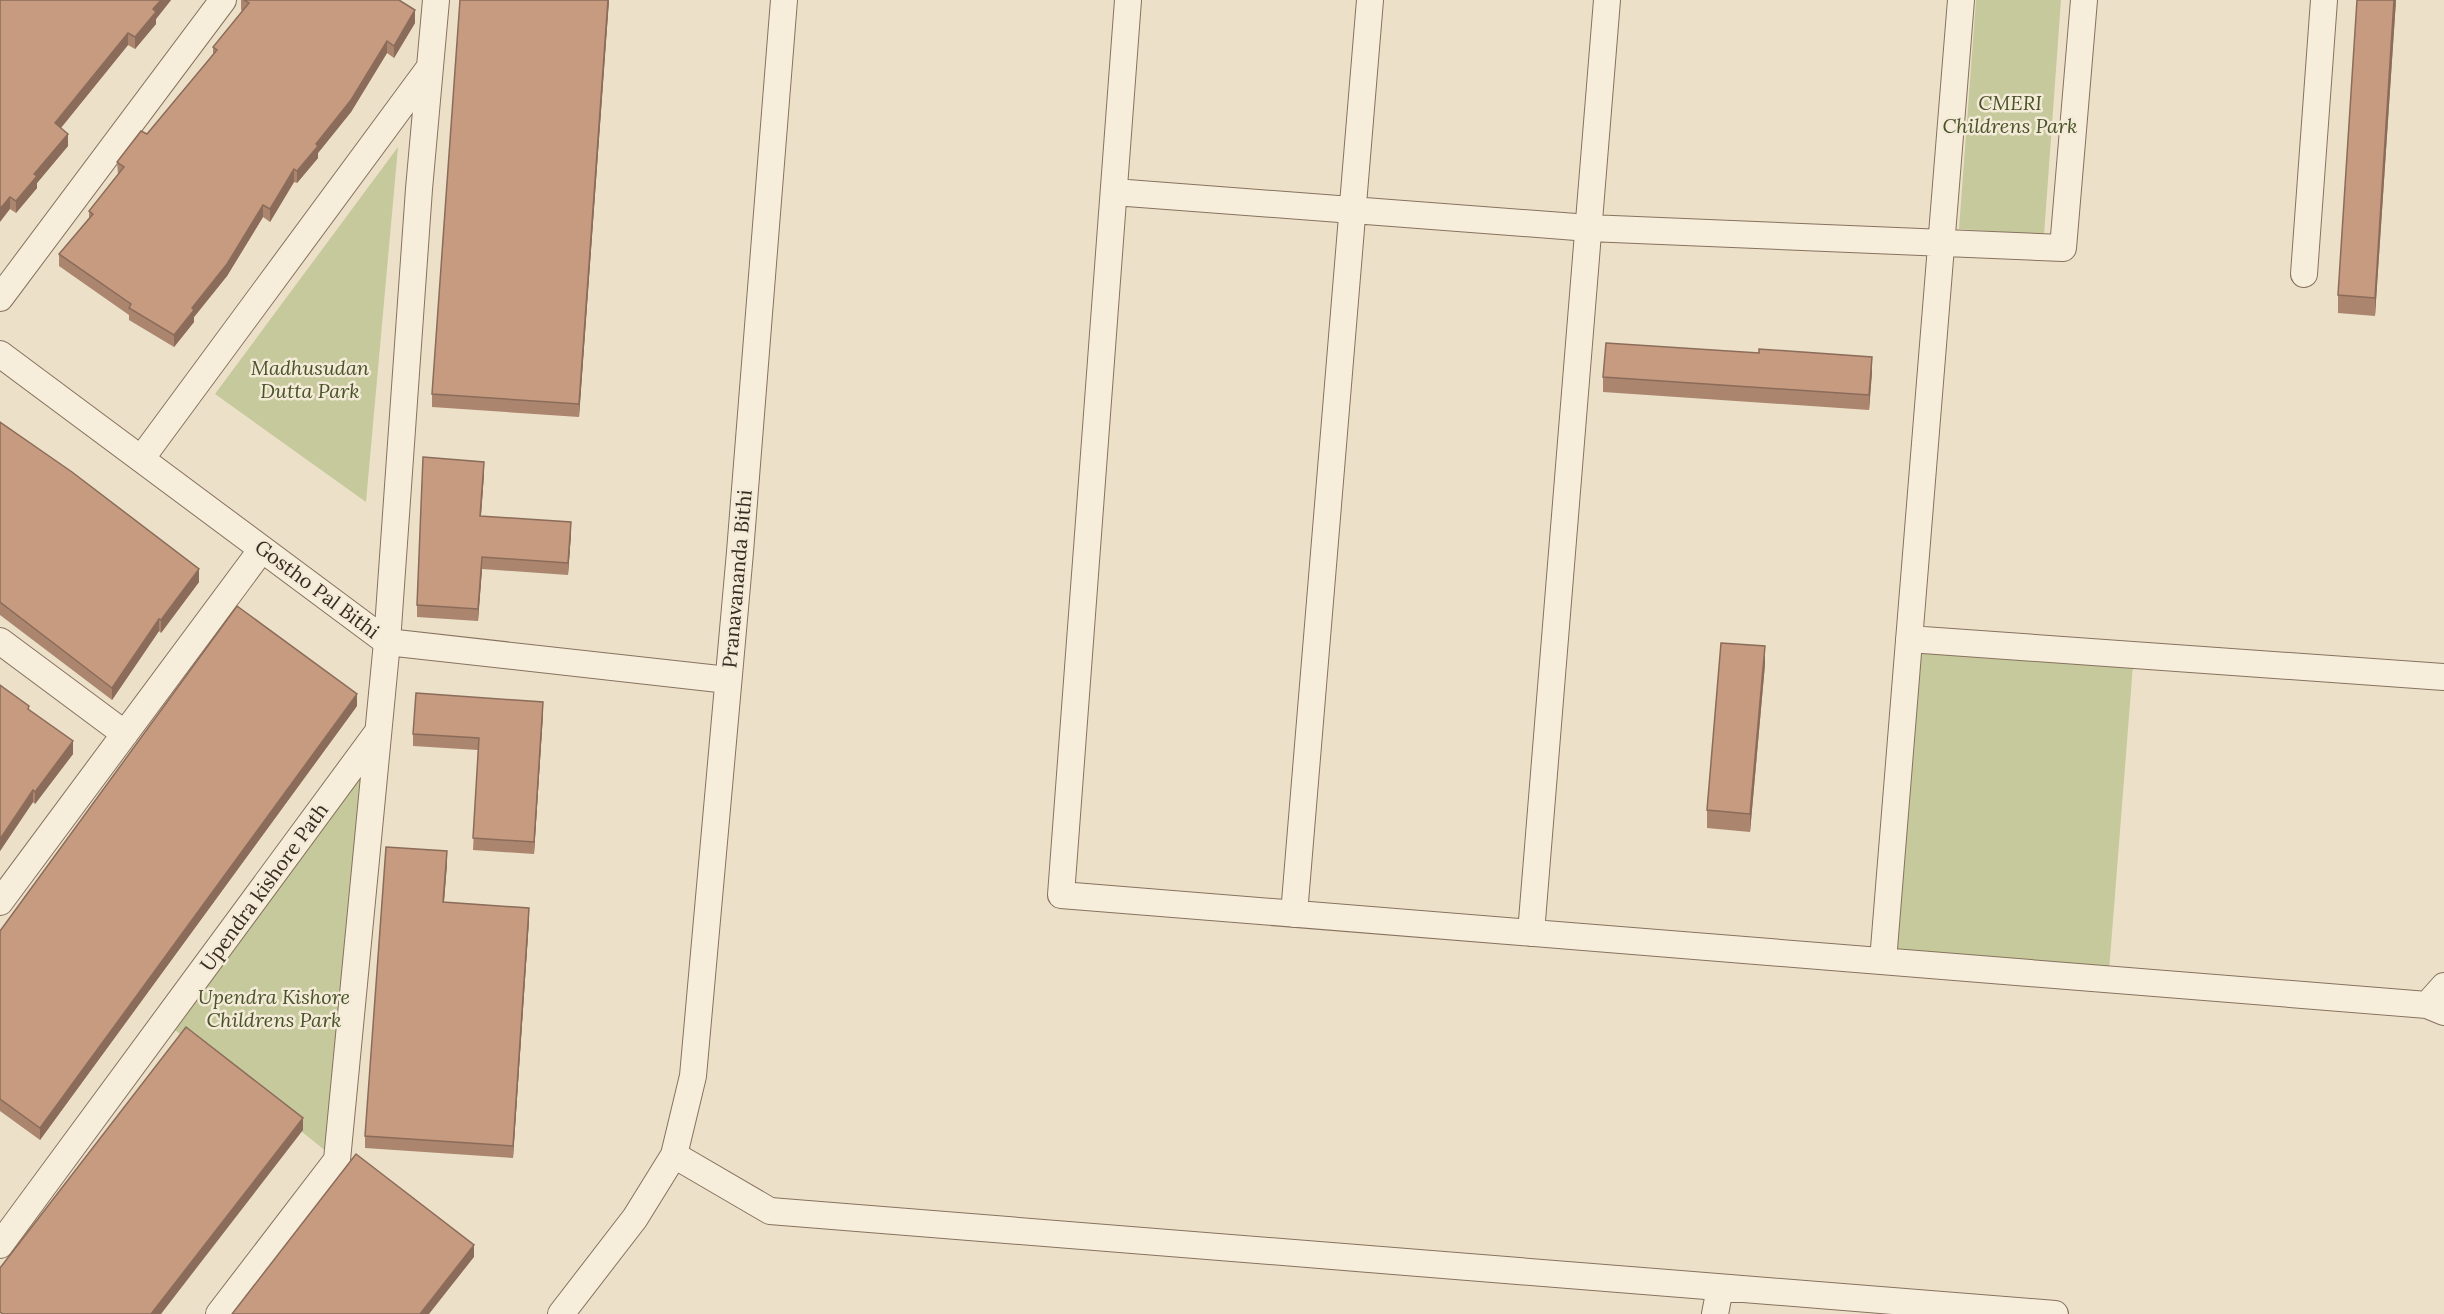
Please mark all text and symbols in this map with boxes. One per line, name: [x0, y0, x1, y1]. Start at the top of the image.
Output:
park label: CMERI Childrens Park: [1943, 90, 2077, 138]
park label: Madhusudan Dutta Park: [251, 355, 370, 403]
street label: Pranavananda Bithi: [716, 489, 757, 669]
street label: Gostho Pal Bithi: [250, 534, 384, 644]
street label: Upendra kishore Path: [194, 798, 333, 976]
park label: Upendra Kishore Childrens Park: [198, 984, 350, 1032]

